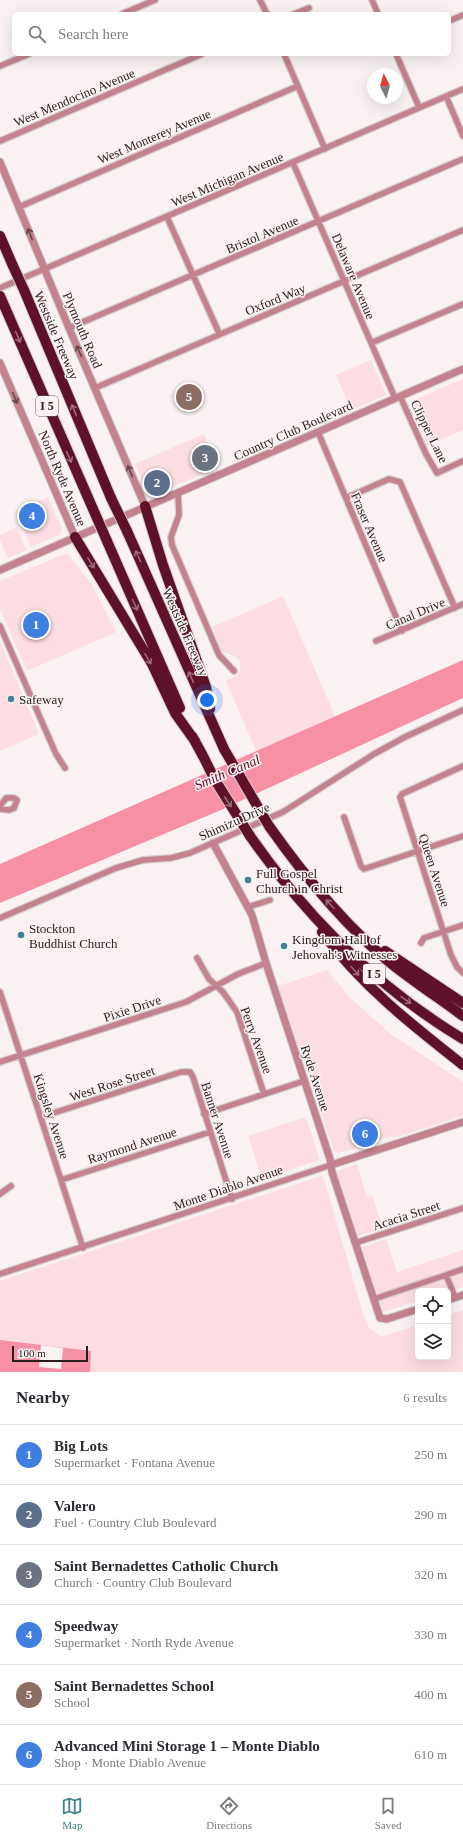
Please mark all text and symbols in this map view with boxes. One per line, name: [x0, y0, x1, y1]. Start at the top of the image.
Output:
search box: [12, 12, 451, 56]
icon: search: [26, 23, 48, 45]
text: Search here: [58, 26, 128, 42]
street label: West Mendocino Avenue: [11, 65, 137, 130]
north arrow: [367, 68, 403, 104]
street label: West Monterey Avenue: [95, 106, 213, 167]
street label: West Michigan Avenue: [169, 149, 286, 210]
street label: Bristol Avenue: [224, 212, 301, 256]
one-way arrow: [25, 228, 33, 240]
street label: Delaware Avenue: [329, 231, 378, 322]
street label: Oxford Way: [243, 280, 308, 318]
street label: Westside Freeway: [31, 289, 82, 382]
street label: Plymouth Road: [60, 290, 106, 371]
one-way arrow: [14, 331, 22, 343]
one-way arrow: [74, 346, 82, 358]
pin: 5: [176, 382, 202, 412]
one-way arrow: [12, 392, 20, 404]
road number: I 5: [36, 396, 58, 416]
street label: Country Club Boulevard: [231, 397, 355, 463]
street label: Clipper Lane: [408, 397, 451, 465]
one-way arrow: [70, 405, 78, 417]
street label: North Ryde Avenue: [36, 428, 90, 529]
pin: 3: [192, 443, 218, 473]
one-way arrow: [66, 450, 74, 462]
one-way arrow: [125, 465, 133, 477]
pin: 2: [144, 468, 170, 498]
street label: Fraser Avenue: [348, 490, 391, 565]
pin: 4: [19, 501, 45, 531]
one-way arrow: [134, 551, 141, 563]
one-way arrow: [87, 557, 95, 568]
street label: Westside Freeway: [159, 586, 212, 679]
street label: Canal Drive: [383, 594, 447, 633]
one-way arrow: [132, 598, 140, 610]
pin: 1: [23, 610, 49, 640]
one-way arrow: [145, 653, 153, 665]
one-way arrow: [187, 671, 194, 683]
your location: [197, 690, 217, 710]
place label: Safeway: [19, 692, 64, 707]
marker: Safeway: [6, 694, 16, 704]
water label: Smith Canal: [192, 752, 262, 793]
one-way arrow: [224, 796, 232, 807]
street label: Shimizu Drive: [196, 799, 272, 844]
street label: Queen Avenue: [416, 832, 453, 909]
place label: Full Gospel Church in Christ: [256, 866, 343, 896]
marker: Full Gospel Church in Christ: [243, 875, 253, 885]
one-way arrow: [326, 898, 335, 909]
place label: Stockton Buddhist Church: [29, 921, 118, 951]
marker: Stockton Buddhist Church: [16, 930, 26, 940]
place label: Kingdom Hall of Jehovah's Witnesses: [292, 932, 397, 962]
marker: Kingdom Hall of Jehovah's Witnesses: [279, 941, 289, 951]
road number: I 5: [363, 964, 385, 984]
one-way arrow: [350, 966, 360, 976]
street label: Pixie Drive: [102, 992, 163, 1025]
one-way arrow: [400, 996, 411, 1004]
street label: Perry Avenue: [237, 1005, 276, 1076]
street label: Ryde Avenue: [298, 1043, 333, 1113]
street label: West Rose Street: [68, 1063, 157, 1104]
street label: Kingsley Avenue: [31, 1072, 72, 1161]
street label: Banner Avenue: [198, 1080, 237, 1161]
pin: 6: [352, 1119, 378, 1149]
street label: Raymond Avenue: [86, 1124, 179, 1167]
street label: Monte Diablo Avenue: [172, 1162, 285, 1213]
street label: Acacia Street: [371, 1197, 442, 1233]
map controls: [415, 1288, 451, 1360]
button: locate: [415, 1288, 451, 1324]
button: layers: [415, 1324, 451, 1360]
scale bar: [12, 1344, 88, 1363]
text: 100 m: [18, 1347, 46, 1359]
text: Nearby: [16, 1388, 70, 1407]
text: 6 results: [403, 1390, 447, 1405]
text: Big Lots: [54, 1438, 108, 1454]
text: 1: [26, 1447, 32, 1462]
text: 250 m: [414, 1447, 447, 1462]
text: Supermarket · Fontana Avenue: [54, 1455, 215, 1470]
text: Valero: [54, 1498, 96, 1514]
text: 2: [26, 1507, 32, 1522]
text: 290 m: [414, 1507, 447, 1522]
text: Fuel · Country Club Boulevard: [54, 1515, 217, 1530]
text: Saint Bernadettes Catholic Church: [54, 1558, 278, 1574]
text: 3: [26, 1567, 32, 1582]
text: 320 m: [414, 1567, 447, 1582]
text: Church · Country Club Boulevard: [54, 1575, 232, 1590]
text: Speedway: [54, 1618, 118, 1634]
text: 4: [26, 1627, 32, 1642]
text: 330 m: [414, 1627, 447, 1642]
text: Supermarket · North Ryde Avenue: [54, 1635, 234, 1650]
text: Saint Bernadettes School: [54, 1678, 214, 1694]
text: 5: [26, 1687, 32, 1702]
text: 400 m: [414, 1687, 447, 1702]
text: School: [54, 1695, 90, 1710]
text: Advanced Mini Storage 1 – Monte Diablo: [54, 1738, 320, 1754]
text: 6: [26, 1747, 32, 1762]
text: 610 m: [414, 1747, 447, 1762]
text: Shop · Monte Diablo Avenue: [54, 1755, 206, 1770]
tab: Map: [61, 1795, 83, 1831]
tab: Directions: [206, 1795, 252, 1831]
tab: Saved: [375, 1795, 402, 1831]

